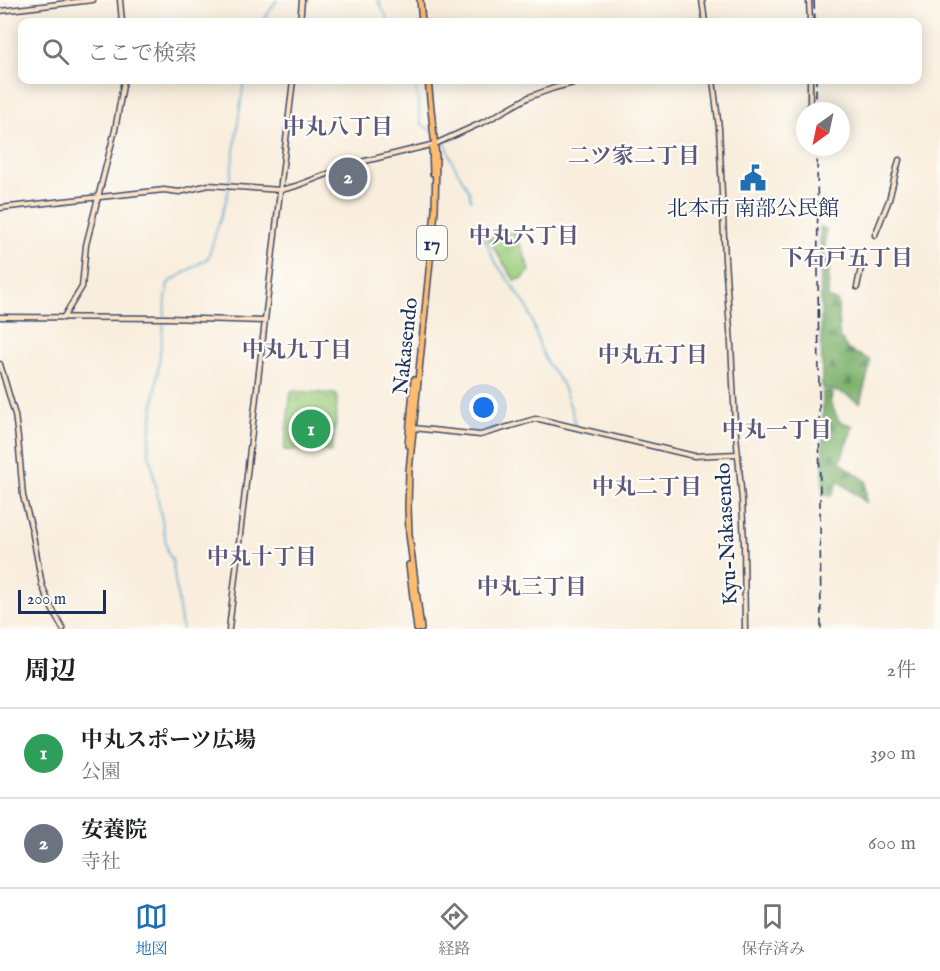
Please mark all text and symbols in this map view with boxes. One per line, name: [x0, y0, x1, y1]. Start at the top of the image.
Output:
search box: [18, 18, 922, 84]
icon: search: [39, 35, 72, 68]
text: ここで検索: [87, 40, 197, 68]
north arrow: [796, 102, 850, 156]
district label: 中丸八丁目: [283, 114, 393, 142]
district label: 二ツ家二丁目: [568, 143, 700, 171]
pin: 2: [328, 154, 368, 200]
public building icon: 北本市 南部公民館: [738, 163, 768, 193]
place label: 北本市 南部公民館: [667, 196, 839, 223]
district label: 中丸六丁目: [469, 223, 579, 251]
road number: 17: [417, 226, 447, 260]
district label: 下石戸五丁目: [781, 245, 913, 273]
street label: Nakasendo: [388, 296, 425, 396]
district label: 中丸九丁目: [242, 337, 352, 365]
district label: 中丸五丁目: [598, 342, 708, 370]
your location: [469, 393, 498, 422]
pin: 1: [292, 406, 330, 452]
district label: 中丸一丁目: [722, 417, 832, 445]
street label: Kyu-Nakasendo: [710, 462, 745, 606]
district label: 中丸二丁目: [592, 474, 702, 502]
district label: 中丸十丁目: [207, 544, 317, 572]
district label: 中丸三丁目: [477, 574, 587, 602]
scale bar: [18, 587, 106, 614]
text: 200 m: [27, 590, 66, 610]
text: 周辺: [24, 655, 76, 688]
text: 2件: [887, 658, 916, 683]
text: 中丸スポーツ広場: [81, 727, 256, 755]
text: 1: [40, 741, 47, 766]
text: 390 m: [870, 741, 916, 766]
text: 公園: [81, 760, 121, 785]
text: 安養院: [81, 817, 147, 845]
text: 2: [39, 831, 48, 856]
text: 600 m: [868, 831, 916, 856]
text: 寺社: [81, 850, 121, 875]
tab: 地図: [135, 900, 168, 960]
tab: 経路: [438, 900, 471, 960]
tab: 保存済み: [741, 900, 805, 960]

